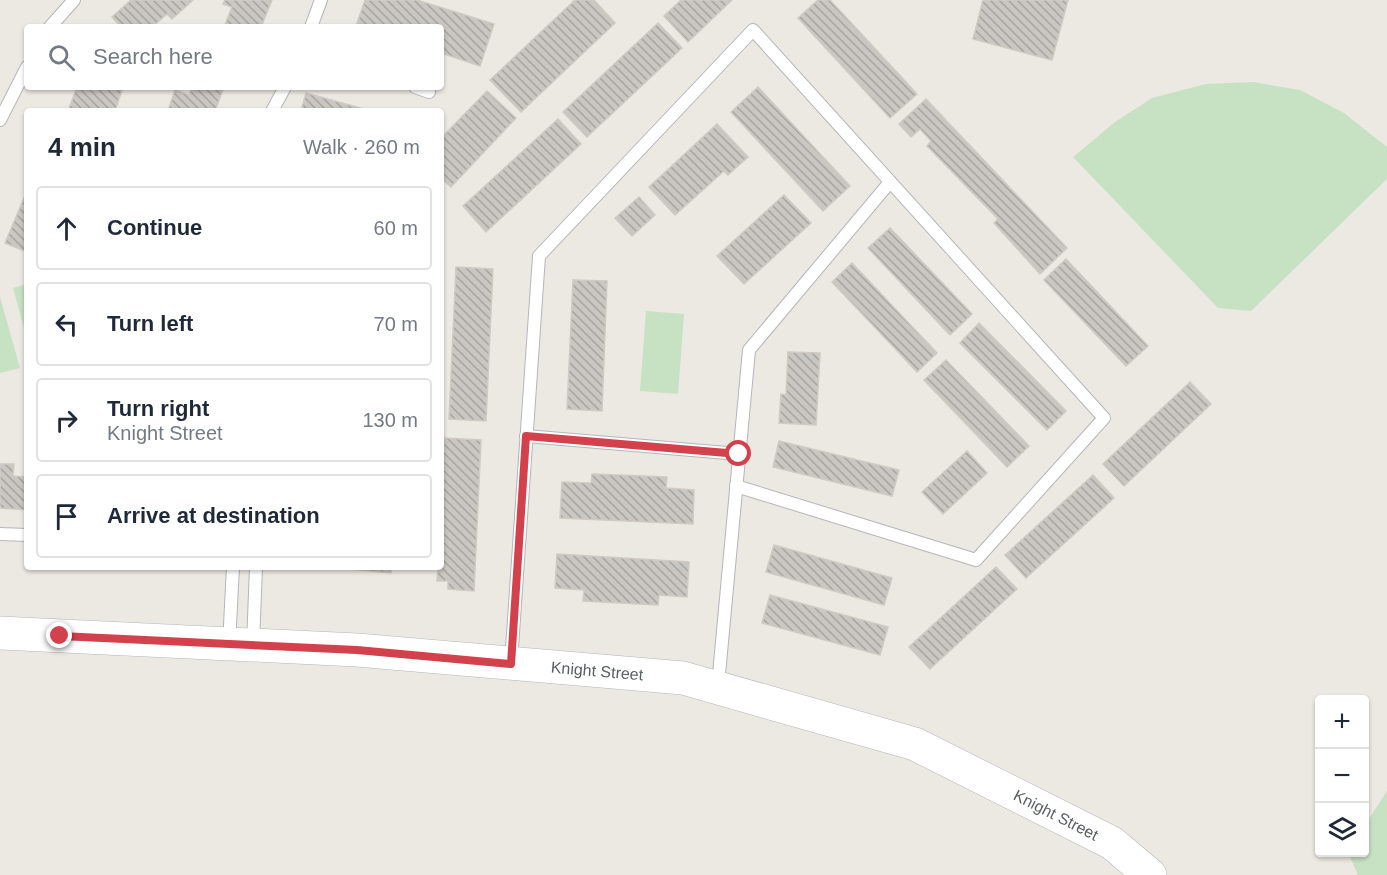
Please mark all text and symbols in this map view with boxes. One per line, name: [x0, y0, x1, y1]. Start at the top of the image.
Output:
search box: [24, 24, 444, 90]
icon: search: [45, 41, 78, 74]
text: Search here: [93, 44, 213, 69]
text: 4 min: [48, 132, 116, 162]
text: Walk · 260 m: [303, 136, 420, 158]
icon: ahead: [50, 212, 83, 245]
text: Continue: [107, 215, 202, 240]
text: 60 m: [374, 217, 418, 239]
icon: left: [50, 308, 83, 341]
text: Turn left: [107, 311, 193, 336]
text: 70 m: [374, 313, 418, 335]
text: Turn right: [107, 396, 209, 421]
icon: right: [50, 404, 83, 437]
text: 130 m: [362, 409, 418, 431]
text: Knight Street: [107, 422, 223, 444]
route start: [725, 440, 751, 466]
icon: arrive: [50, 500, 83, 533]
text: Arrive at destination: [107, 503, 320, 528]
route end: [46, 622, 72, 648]
street label: Knight Street: [550, 659, 644, 684]
map controls: [1315, 695, 1369, 857]
button: +: [1315, 695, 1369, 749]
button: −: [1315, 749, 1369, 803]
street label: Knight Street: [1011, 786, 1102, 844]
button: layers: [1315, 803, 1369, 857]

